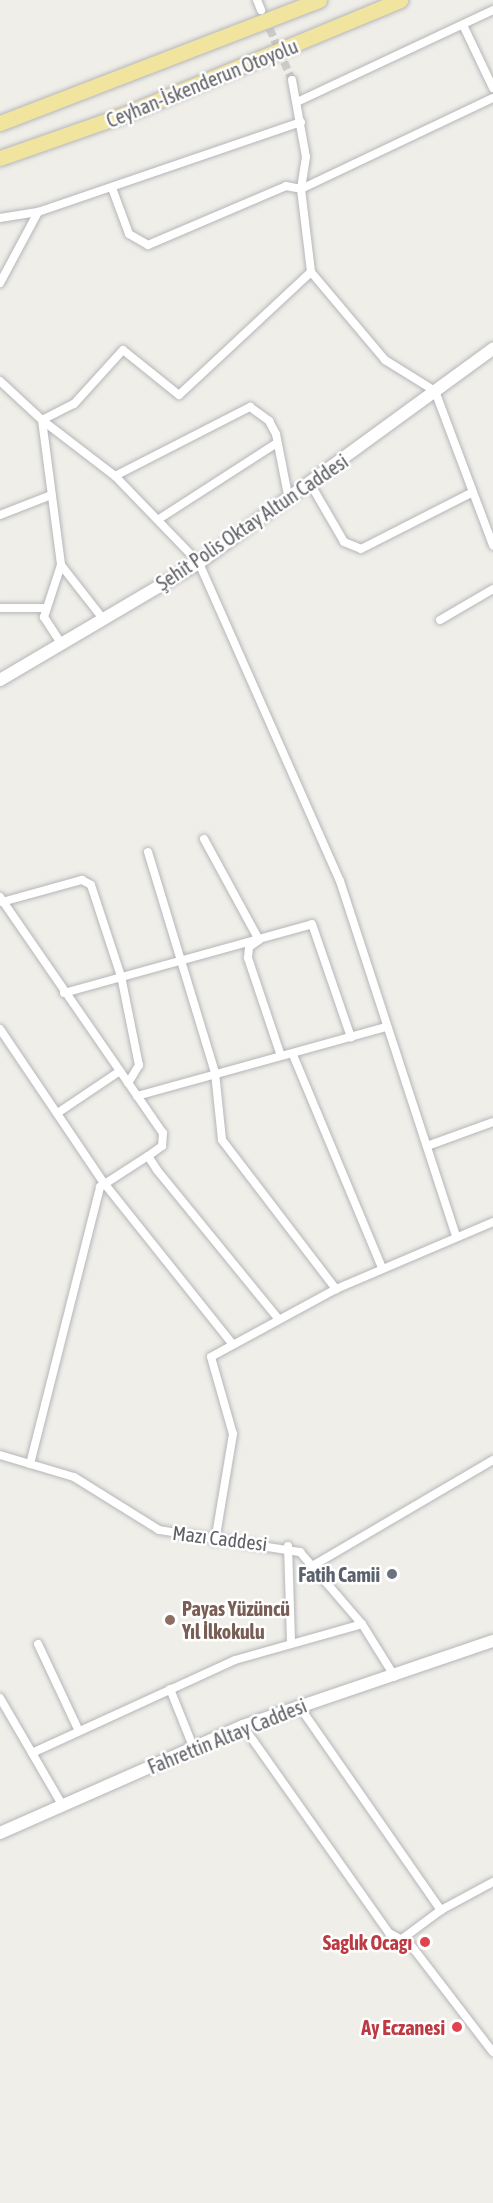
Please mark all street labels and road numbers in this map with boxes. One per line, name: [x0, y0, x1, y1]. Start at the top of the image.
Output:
street label: Ceyhan-İskenderun Otoyolu: [103, 34, 301, 132]
street label: Şehit Polis Oktay Altun Caddesi: [151, 449, 353, 595]
street label: Mazı Caddesi: [171, 1520, 269, 1556]
street label: Fahrettin Altay Caddesi: [144, 1693, 310, 1779]

